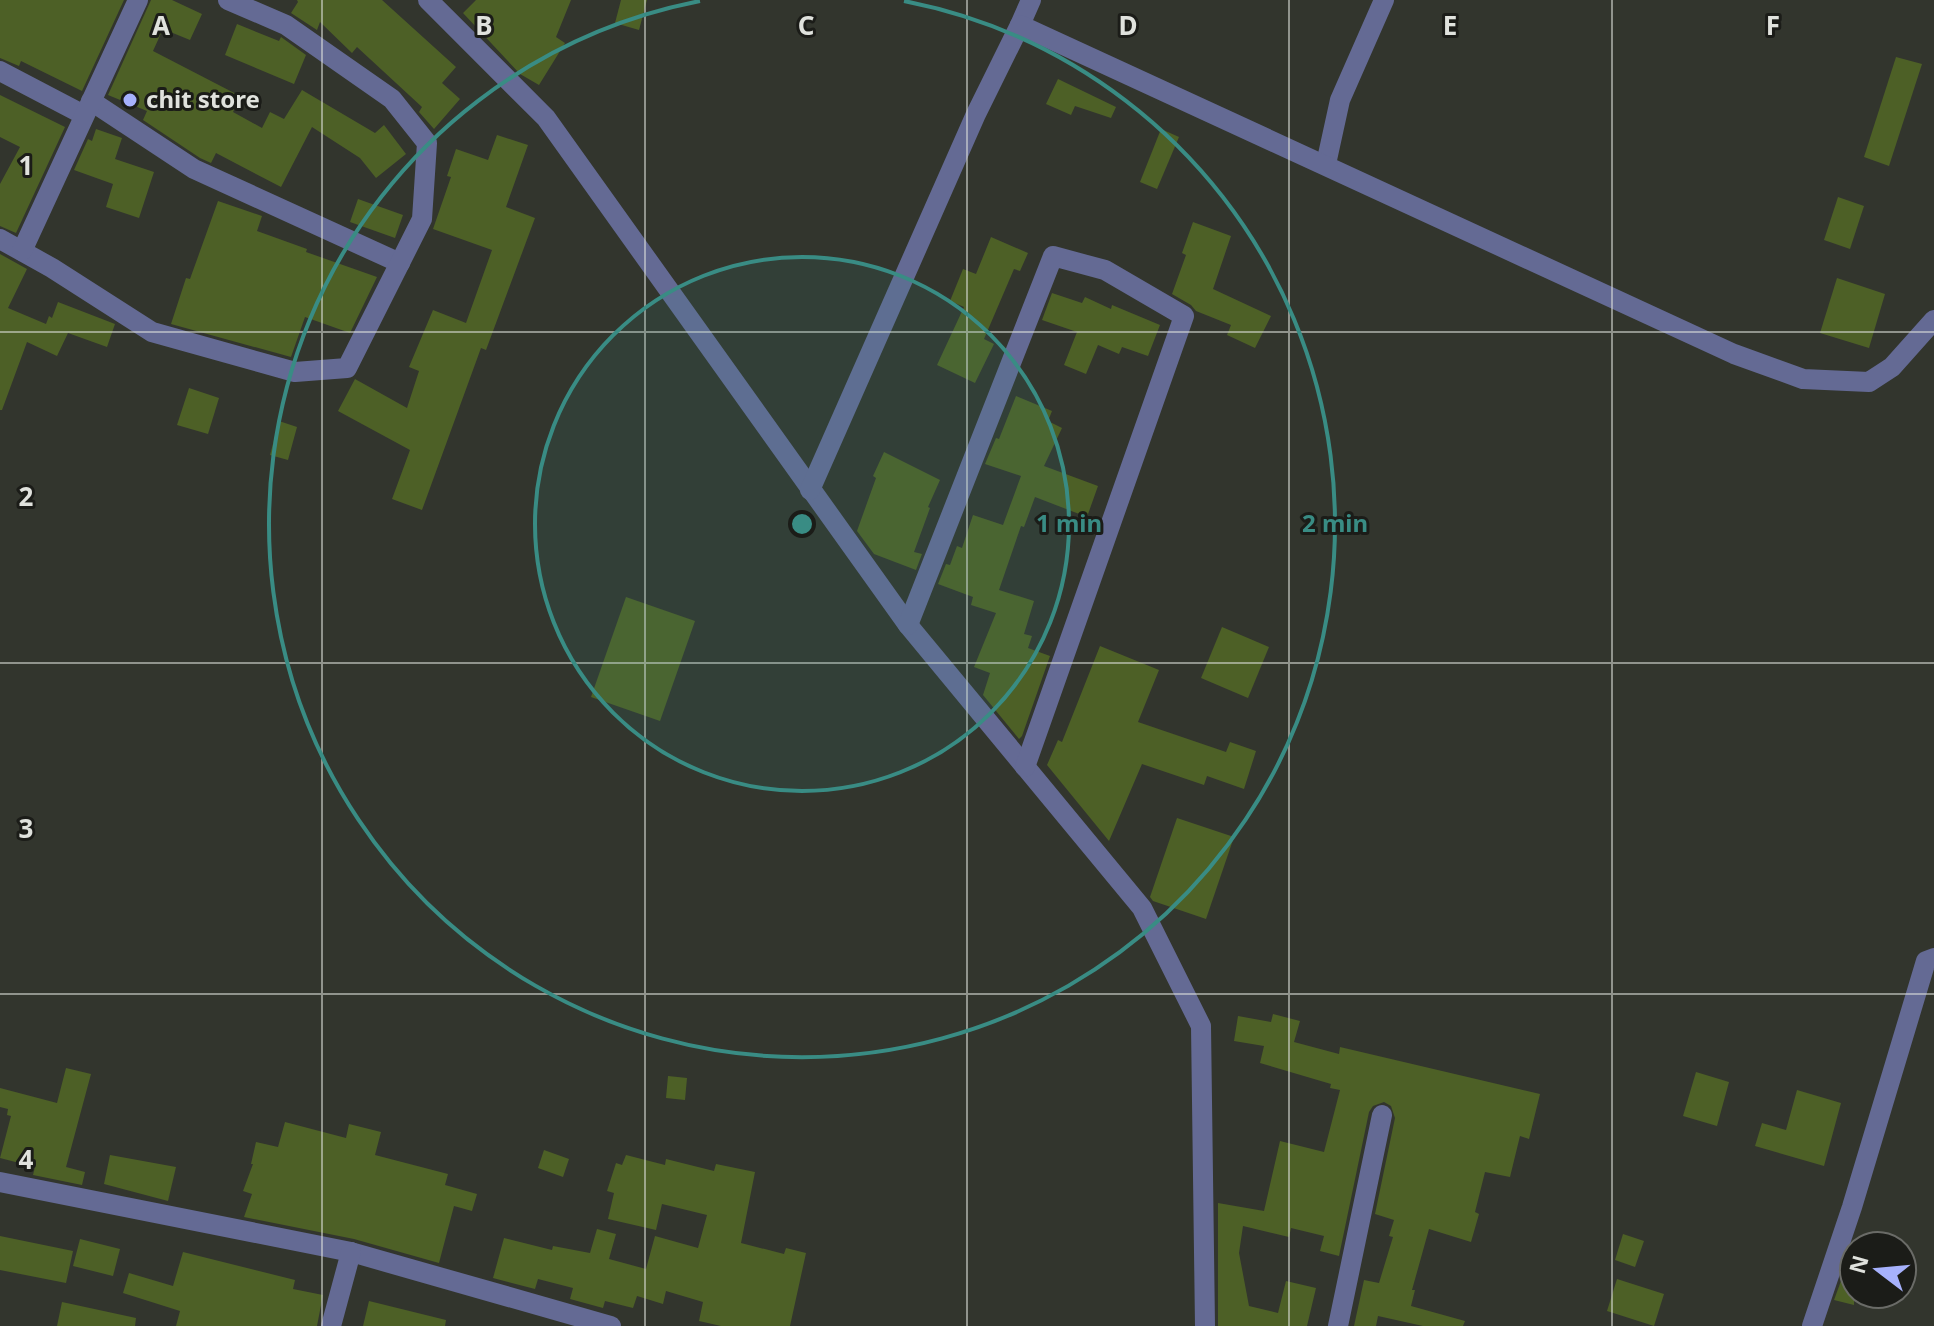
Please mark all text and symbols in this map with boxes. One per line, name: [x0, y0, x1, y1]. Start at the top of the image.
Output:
text: A: [152, 7, 170, 43]
text: B: [475, 7, 493, 43]
text: C: [798, 7, 814, 43]
text: D: [1118, 7, 1138, 43]
text: E: [1443, 7, 1457, 43]
text: F: [1766, 7, 1780, 43]
place label: chit store: [146, 82, 260, 115]
marker: chit store: [121, 91, 139, 109]
text: 1: [19, 147, 33, 183]
text: 2: [19, 478, 34, 514]
text: 1 min: [1036, 506, 1102, 539]
text: 2 min: [1302, 506, 1368, 539]
centre of rings: [788, 510, 816, 538]
text: 3: [19, 810, 33, 846]
text: 4: [19, 1141, 34, 1177]
north arrow: [1838, 1230, 1918, 1310]
text: N: [1841, 1251, 1875, 1277]

